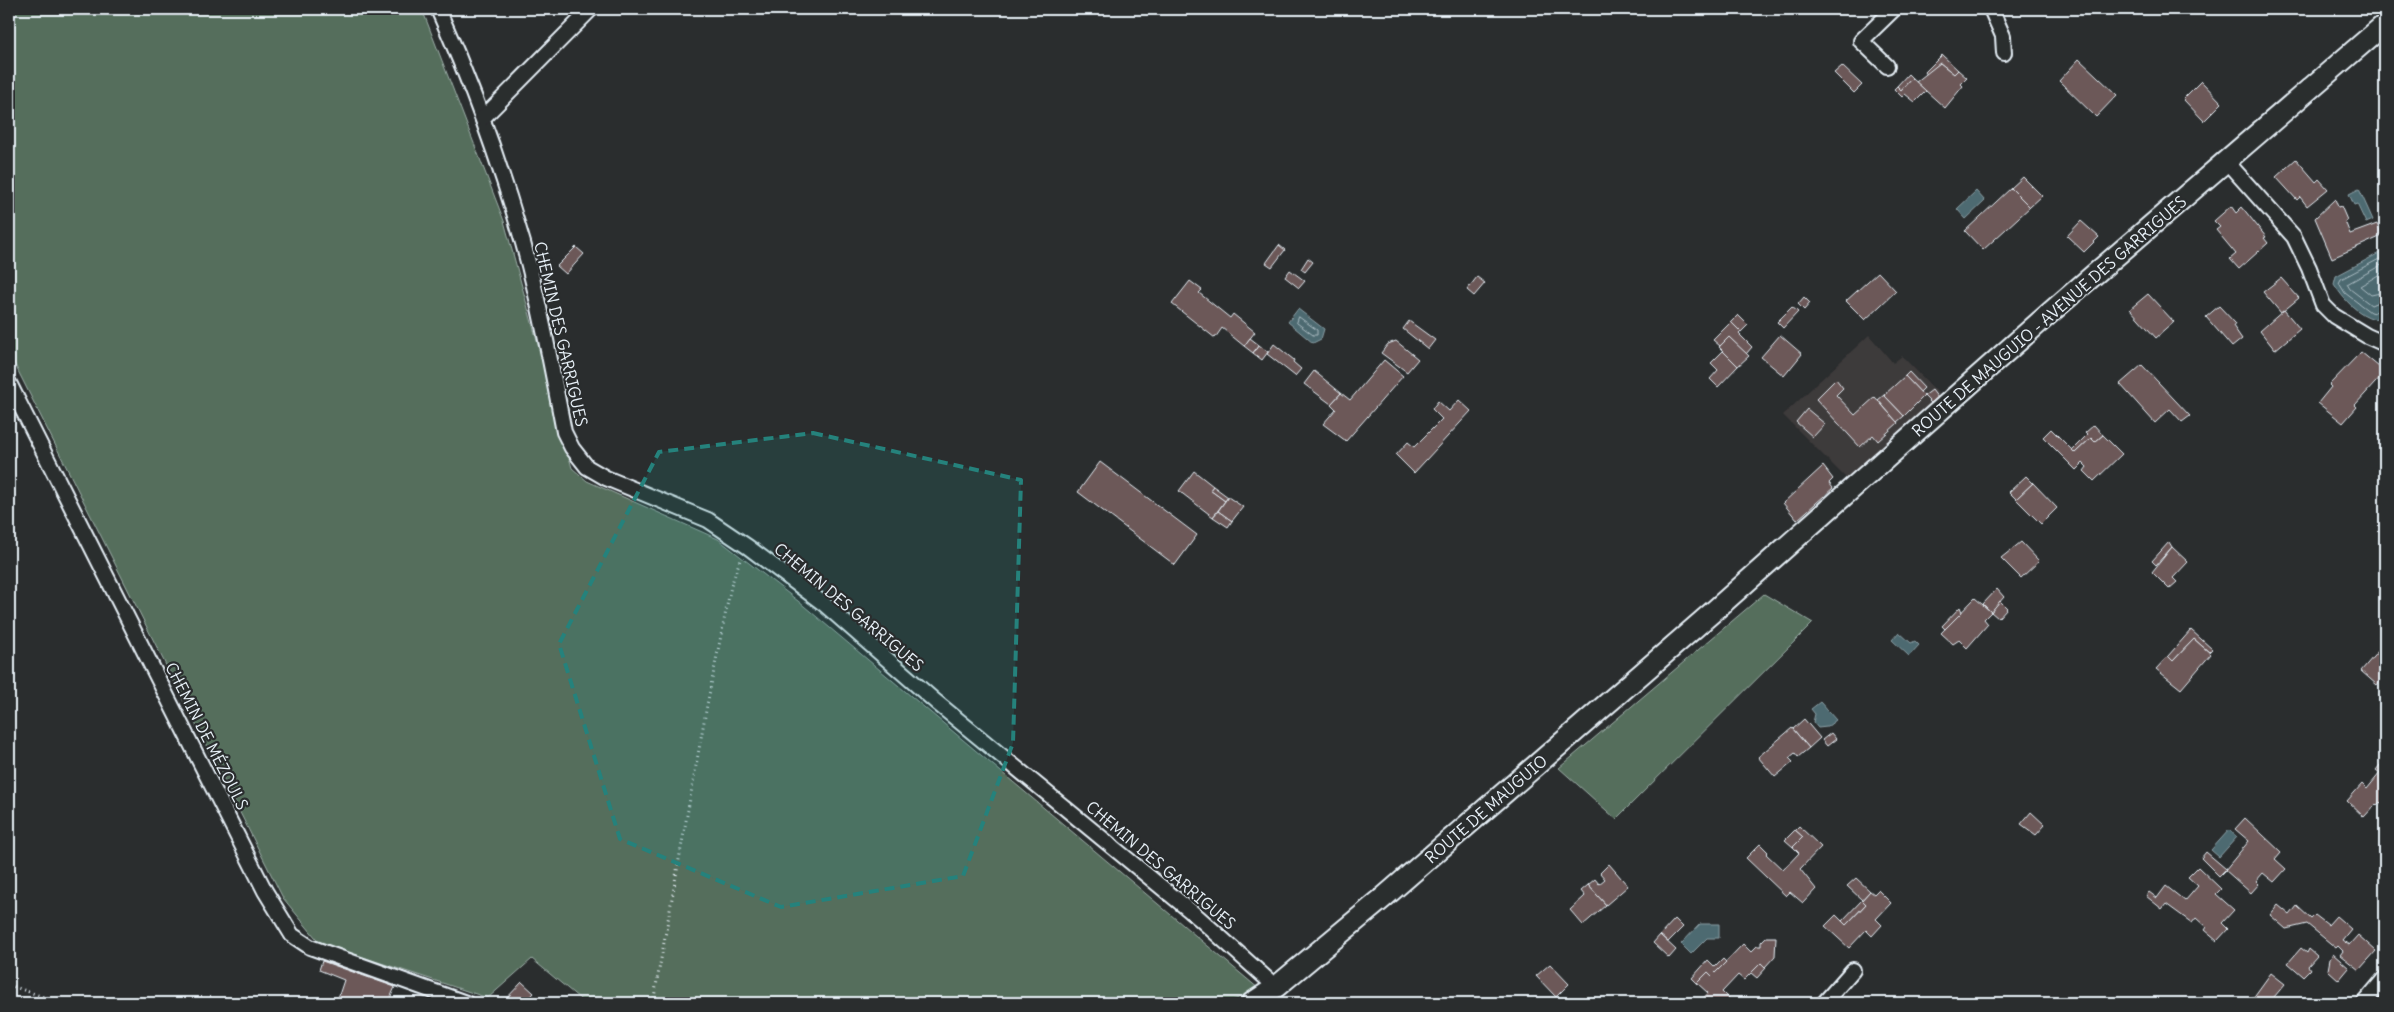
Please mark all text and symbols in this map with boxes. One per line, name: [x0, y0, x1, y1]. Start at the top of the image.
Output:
street label: ROUTE DE MAUGUIO - AVENUE DES GARRIGUES: [1908, 191, 2190, 441]
street label: CHEMIN DES GARRIGUES: [530, 240, 592, 428]
street label: CHEMIN DES GARRIGUES: [770, 539, 928, 675]
street label: CHEMIN DE MÉZOULS: [161, 659, 253, 813]
street label: ROUTE DE MAUGUIO: [1421, 751, 1551, 867]
street label: CHEMIN DES GARRIGUES: [1082, 797, 1240, 933]

